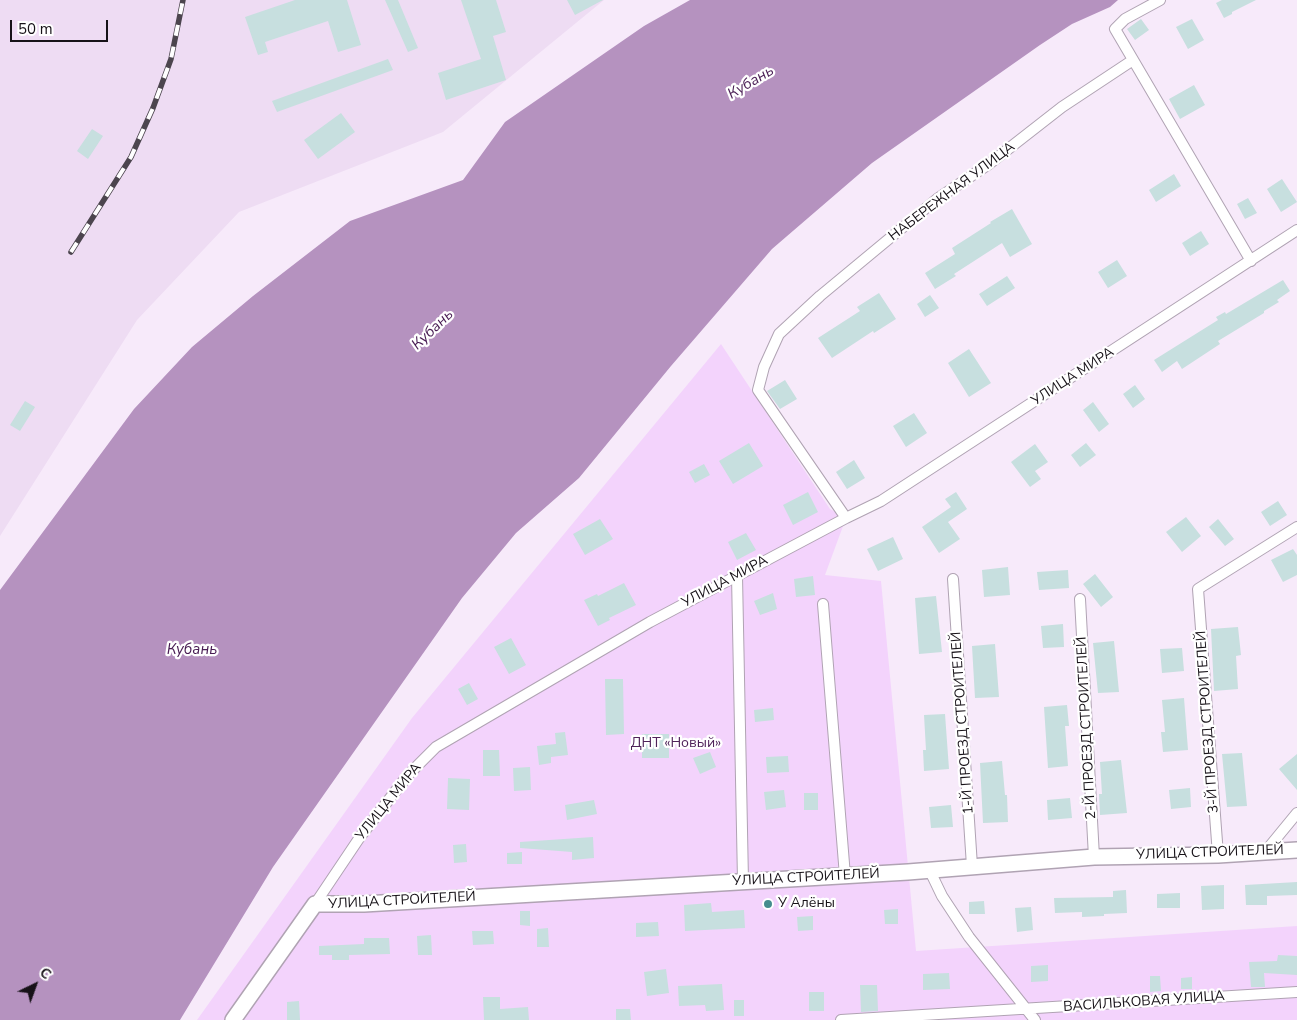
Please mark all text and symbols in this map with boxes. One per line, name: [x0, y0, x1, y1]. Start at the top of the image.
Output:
scale bar: [12, 10, 110, 42]
text: 50 m: [18, 19, 53, 39]
water label: Кубань: [725, 62, 777, 104]
street label: НАБЕРЕЖНАЯ УЛИЦА: [886, 139, 1018, 245]
water label: Кубань: [409, 306, 457, 354]
street label: УЛИЦА МИРА: [1029, 344, 1117, 410]
street label: УЛИЦА МИРА: [679, 552, 771, 612]
street label: 3-Й ПРОЕЗД СТРОИТЕЛЕЙ: [1193, 630, 1223, 814]
street label: 1-Й ПРОЕЗД СТРОИТЕЛЕЙ: [948, 631, 978, 815]
street label: 2-Й ПРОЕЗД СТРОИТЕЛЕЙ: [1074, 636, 1100, 820]
water label: Кубань: [167, 641, 217, 659]
park label: ДНТ «Новый»: [631, 736, 721, 752]
street label: УЛИЦА МИРА: [353, 760, 425, 844]
street label: УЛИЦА СТРОИТЕЛЕЙ: [1136, 842, 1284, 864]
street label: УЛИЦА СТРОИТЕЛЕЙ: [732, 866, 880, 890]
street label: УЛИЦА СТРОИТЕЛЕЙ: [328, 889, 476, 913]
place label: У Алёны: [778, 896, 835, 912]
marker: У Алёны: [762, 898, 774, 910]
north arrow: [10, 960, 60, 1010]
text: С: [35, 963, 55, 984]
street label: ВАСИЛЬКОВАЯ УЛИЦА: [1063, 988, 1225, 1016]

